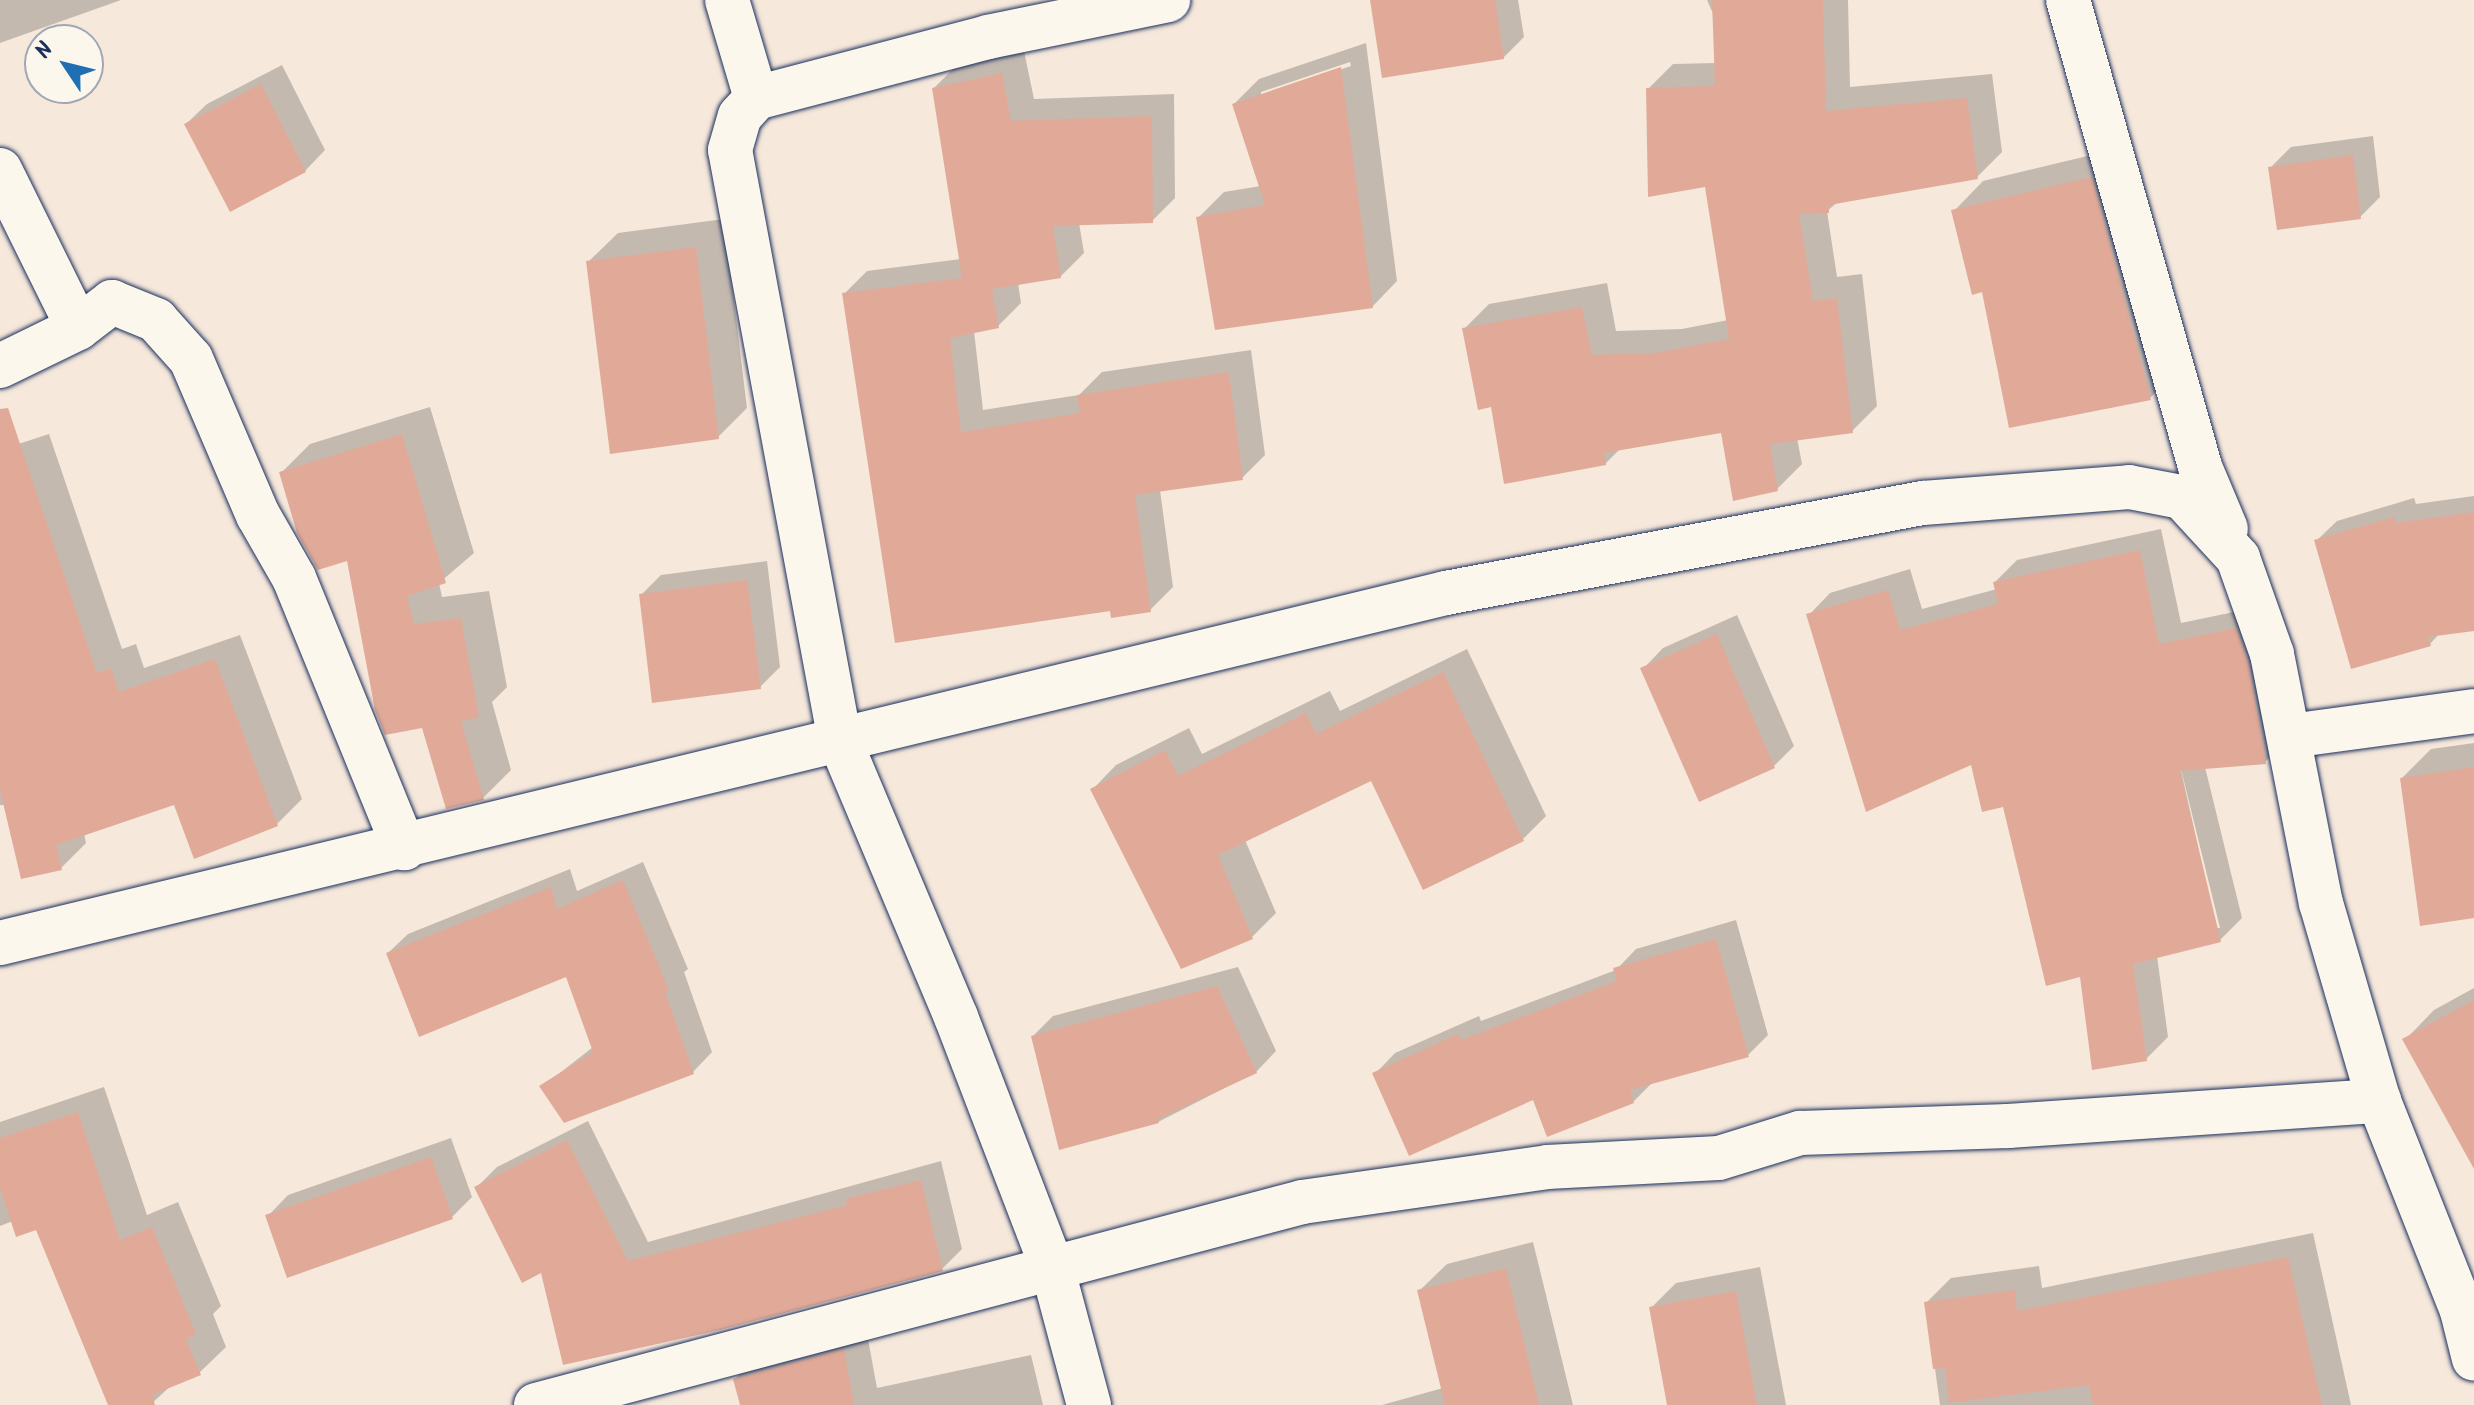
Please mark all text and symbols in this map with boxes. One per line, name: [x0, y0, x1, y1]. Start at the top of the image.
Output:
north arrow: [24, 24, 104, 104]
text: N: [27, 35, 64, 67]

